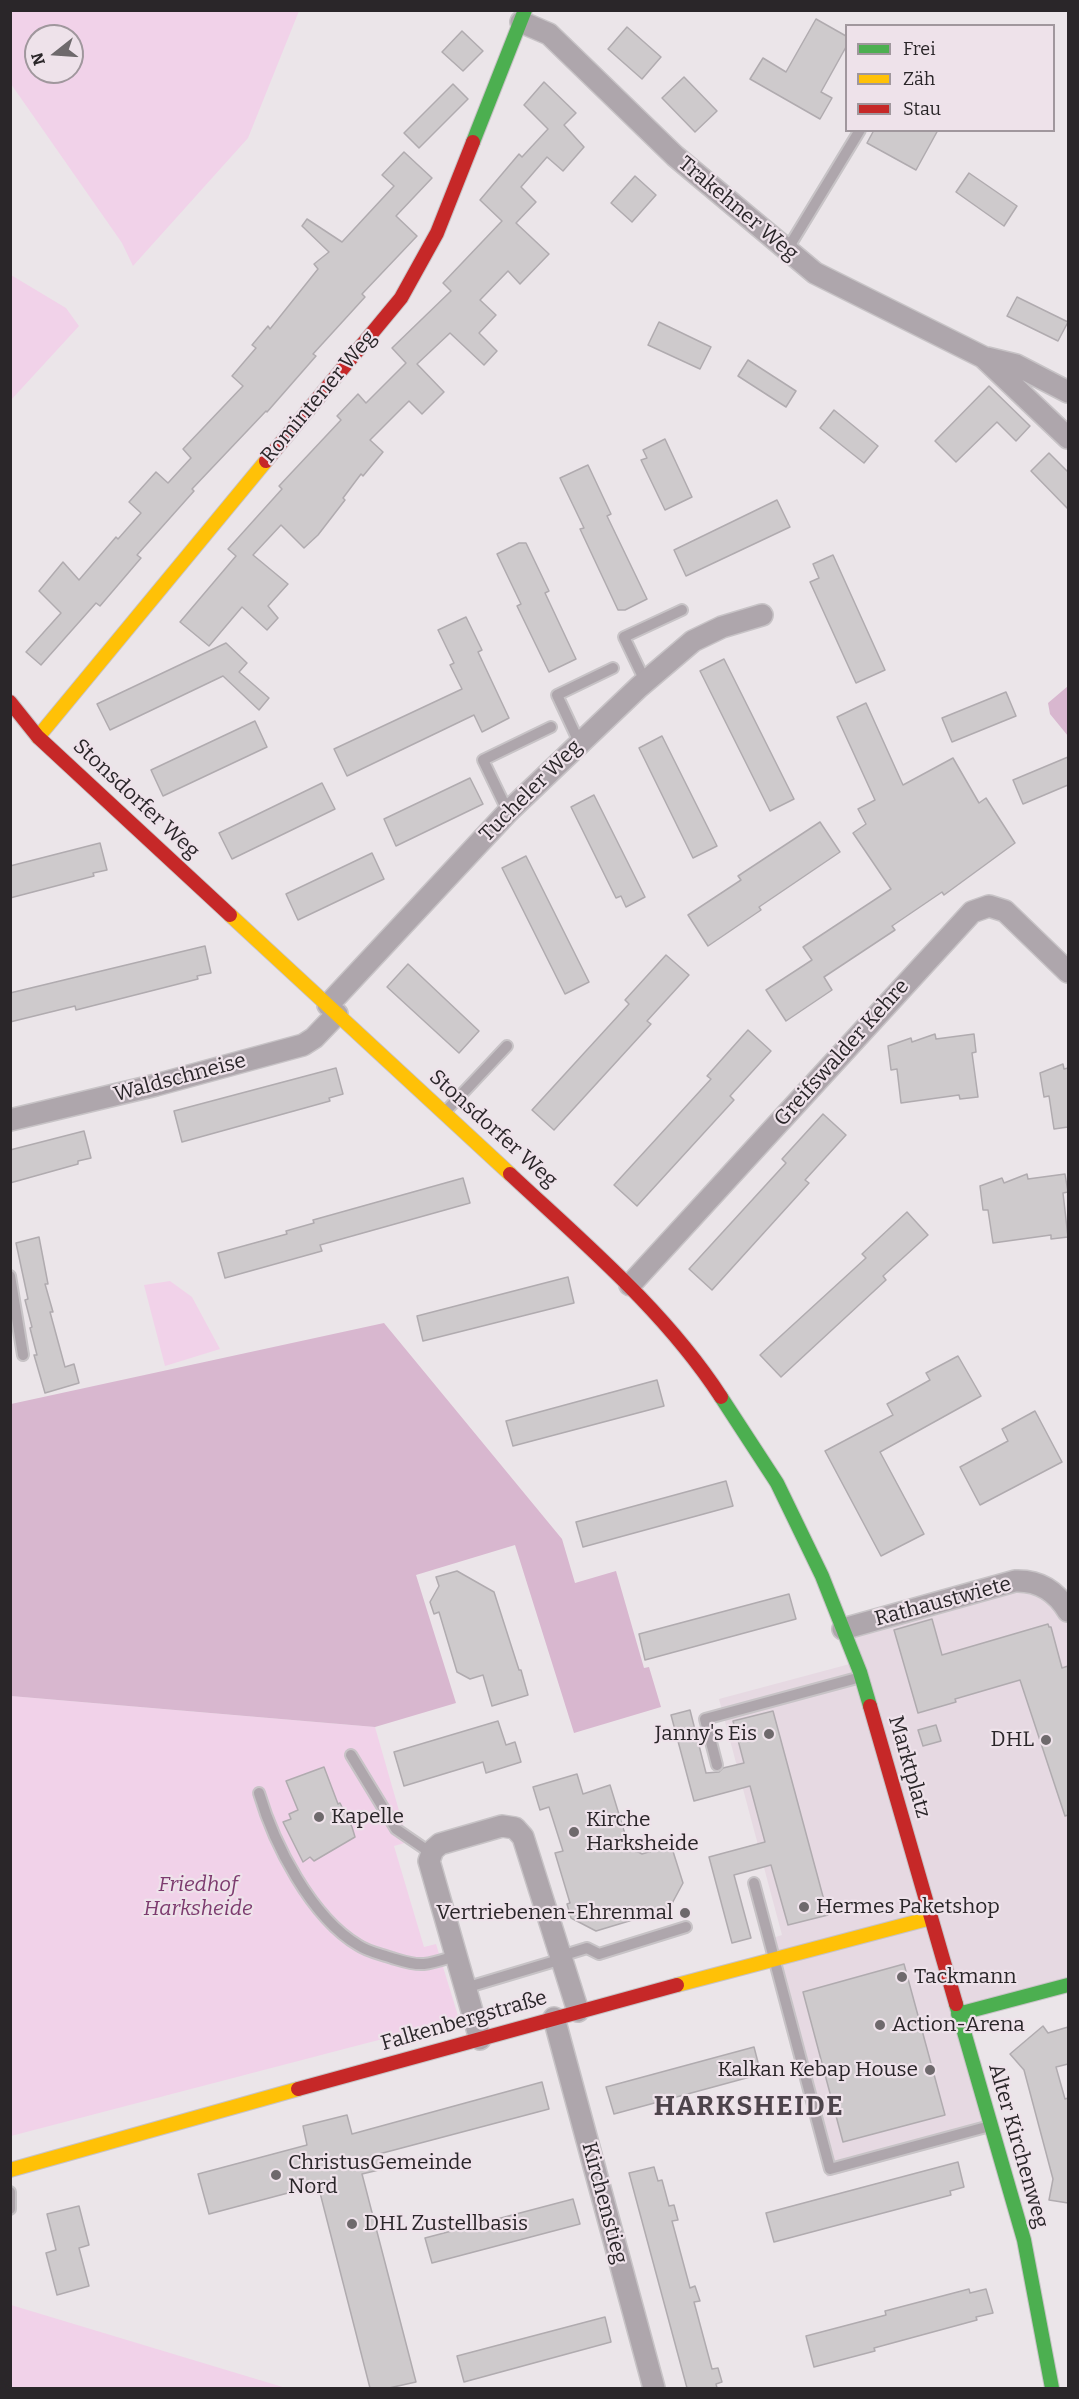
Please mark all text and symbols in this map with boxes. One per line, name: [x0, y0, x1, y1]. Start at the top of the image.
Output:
north arrow: [24, 24, 84, 84]
legend: [845, 24, 1055, 132]
text: Frei: [903, 38, 936, 60]
text: N: [27, 50, 49, 68]
text: Zäh: [903, 68, 935, 90]
text: Stau: [903, 98, 941, 120]
street label: Trakehner Weg: [673, 151, 803, 267]
street label: Romintener Weg: [256, 326, 382, 468]
street label: Stonsdorfer Weg: [67, 734, 205, 864]
street label: Tucheler Weg: [475, 735, 587, 847]
street label: Greifswalder Kehre: [769, 974, 915, 1132]
street label: Waldschneise: [111, 1048, 249, 1108]
street label: Stonsdorfer Weg: [424, 1065, 562, 1193]
street label: Rathaustwiete: [872, 1572, 1014, 1632]
street label: Marktplatz: [882, 1713, 936, 1821]
place label: Janny's Eis: [655, 1721, 757, 1747]
marker: Janny's Eis: [762, 1727, 776, 1741]
place label: DHL: [991, 1727, 1034, 1753]
marker: DHL: [1039, 1733, 1053, 1747]
place label: Kapelle: [331, 1804, 404, 1830]
place label: Kirche Harksheide: [586, 1807, 699, 1857]
marker: Kapelle: [312, 1810, 326, 1824]
marker: Kirche Harksheide: [567, 1825, 581, 1839]
park label: Friedhof Harksheide: [143, 1872, 253, 1922]
place label: Hermes Paketshop: [816, 1894, 1000, 1920]
place label: Vertriebenen-Ehrenmal: [436, 1900, 673, 1926]
marker: Hermes Paketshop: [797, 1900, 811, 1914]
marker: Vertriebenen-Ehrenmal: [678, 1906, 692, 1920]
place label: Tackmann: [914, 1964, 1017, 1990]
marker: Tackmann: [895, 1970, 909, 1984]
street label: Falkenbergstraße: [378, 1985, 550, 2057]
place label: Action-Arena: [892, 2012, 1025, 2038]
marker: Action-Arena: [873, 2018, 887, 2032]
place label: Kalkan Kebap House: [717, 2057, 918, 2083]
street label: Alter Kirchenweg: [982, 2061, 1054, 2231]
marker: Kalkan Kebap House: [923, 2063, 937, 2077]
district label: HARKSHEIDE: [654, 2091, 844, 2123]
street label: Kirchenstieg: [576, 2139, 632, 2267]
place label: ChristusGemeinde Nord: [288, 2150, 472, 2200]
marker: ChristusGemeinde Nord: [269, 2168, 283, 2182]
place label: DHL Zustellbasis: [364, 2211, 528, 2237]
marker: DHL Zustellbasis: [345, 2217, 359, 2231]

